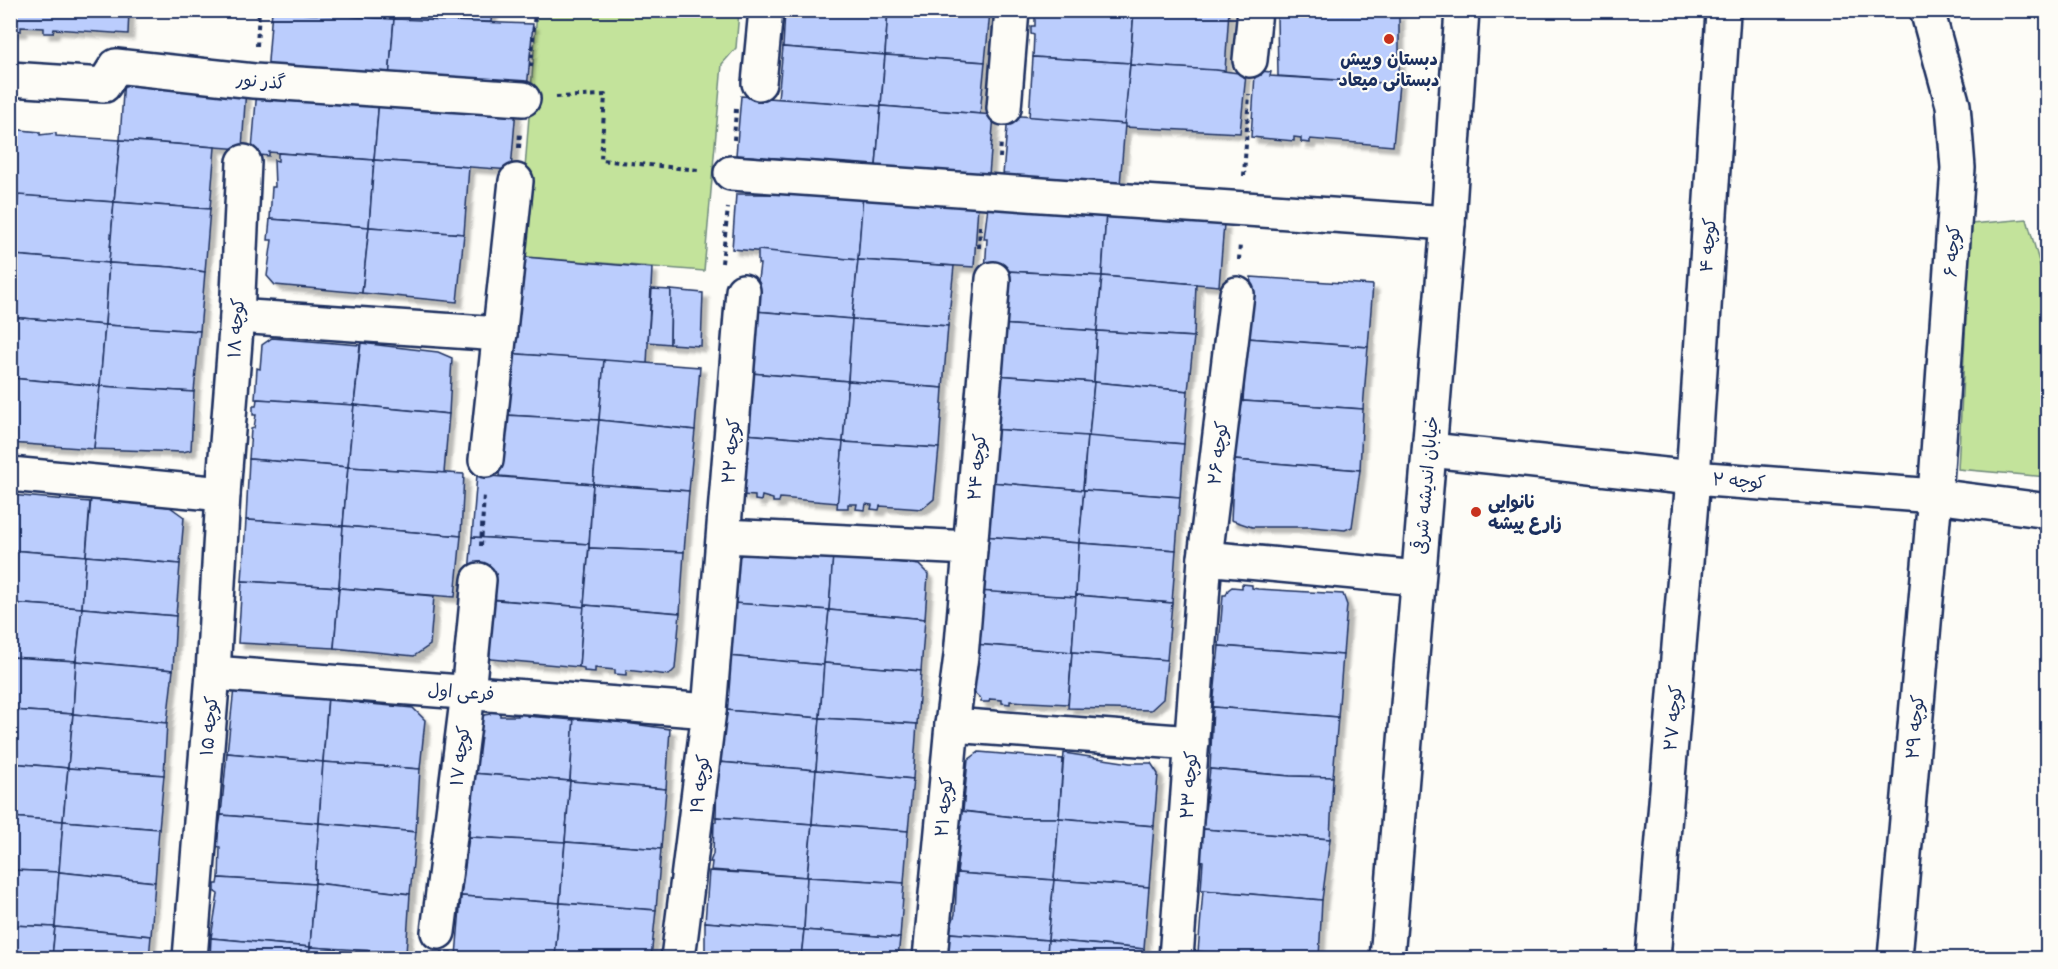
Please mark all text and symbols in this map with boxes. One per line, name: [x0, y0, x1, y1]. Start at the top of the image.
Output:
marker: دبستان وپیش دبستانی میعاد: [1382, 32, 1396, 46]
place label: دبستان وپیش دبستانی میعاد: [1339, 43, 1439, 96]
street label: گذر نور: [234, 63, 287, 99]
street label: کوچه ۴: [1690, 216, 1726, 273]
street label: کوچه ۶: [1934, 224, 1970, 278]
street label: کوچه ۱۸: [218, 296, 254, 359]
street label: خیابان اندیشه شرقی: [1404, 414, 1448, 556]
street label: کوچه ۲۲: [712, 417, 750, 485]
street label: کوچه ۲۶: [1198, 419, 1238, 487]
street label: کوچه ۲۴: [958, 432, 996, 502]
street label: کوچه ۲: [1711, 463, 1767, 499]
place label: نانوایی زارع پیشه: [1488, 486, 1562, 539]
marker: نانوایی زارع پیشه: [1469, 505, 1483, 519]
street label: فرعی اول: [427, 674, 495, 710]
street label: کوچه ۲۷: [1654, 683, 1692, 752]
street label: کوچه ۲۹: [1896, 693, 1934, 761]
street label: کوچه ۱۵: [190, 694, 228, 757]
street label: کوچه ۱۷: [440, 724, 480, 788]
street label: کوچه ۲۳: [1171, 750, 1207, 820]
street label: کوچه ۱۹: [681, 752, 720, 815]
street label: کوچه ۲۱: [925, 775, 963, 838]

